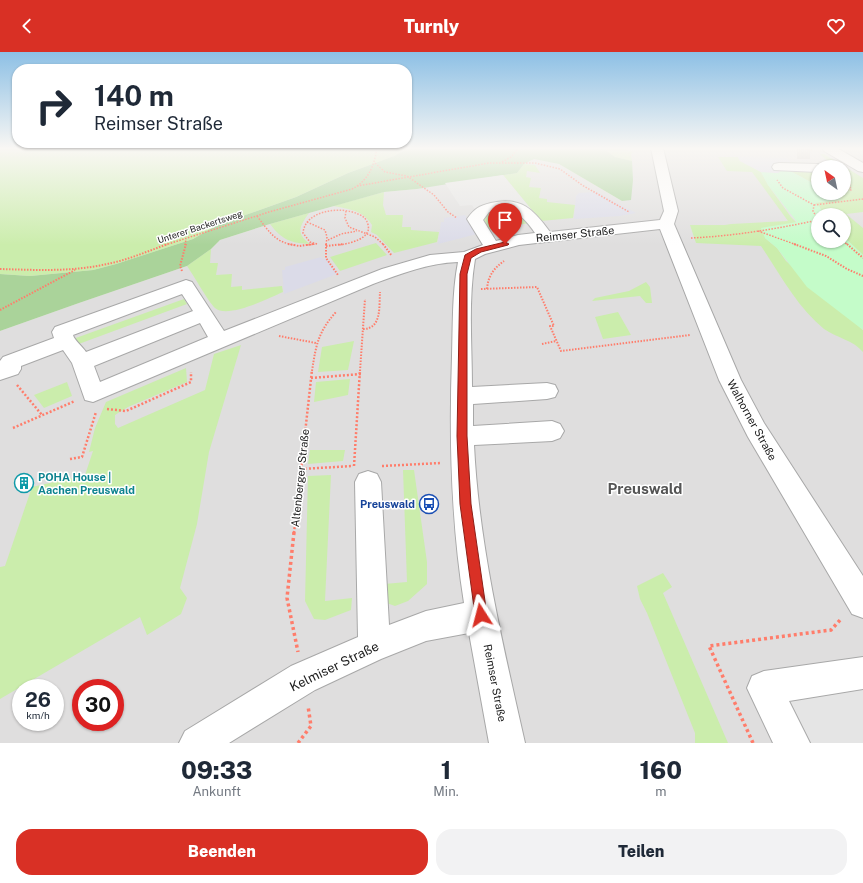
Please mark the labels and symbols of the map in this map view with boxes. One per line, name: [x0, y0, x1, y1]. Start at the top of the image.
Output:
north arrow: [811, 160, 851, 200]
pin: [488, 203, 522, 244]
street label: Unterer Backertsweg: [156, 207, 244, 245]
street label: Reimser Straße: [535, 224, 615, 244]
street label: Walhorner Straße: [725, 378, 779, 462]
street label: Altenberger Straße: [289, 428, 311, 528]
place label: POHA House | Aachen Preuswald: [38, 471, 135, 496]
building icon: POHA House | Aachen Preuswald: [13, 472, 35, 494]
district label: Preuswald: [608, 480, 682, 497]
bus stop icon: Preuswald: [418, 493, 440, 515]
place label: Preuswald: [360, 498, 415, 510]
position arrow: [460, 594, 502, 636]
street label: Kelmiser Straße: [287, 638, 381, 694]
street label: Reimser Straße: [482, 643, 508, 723]
speed limit sign: 30: [72, 679, 124, 731]

